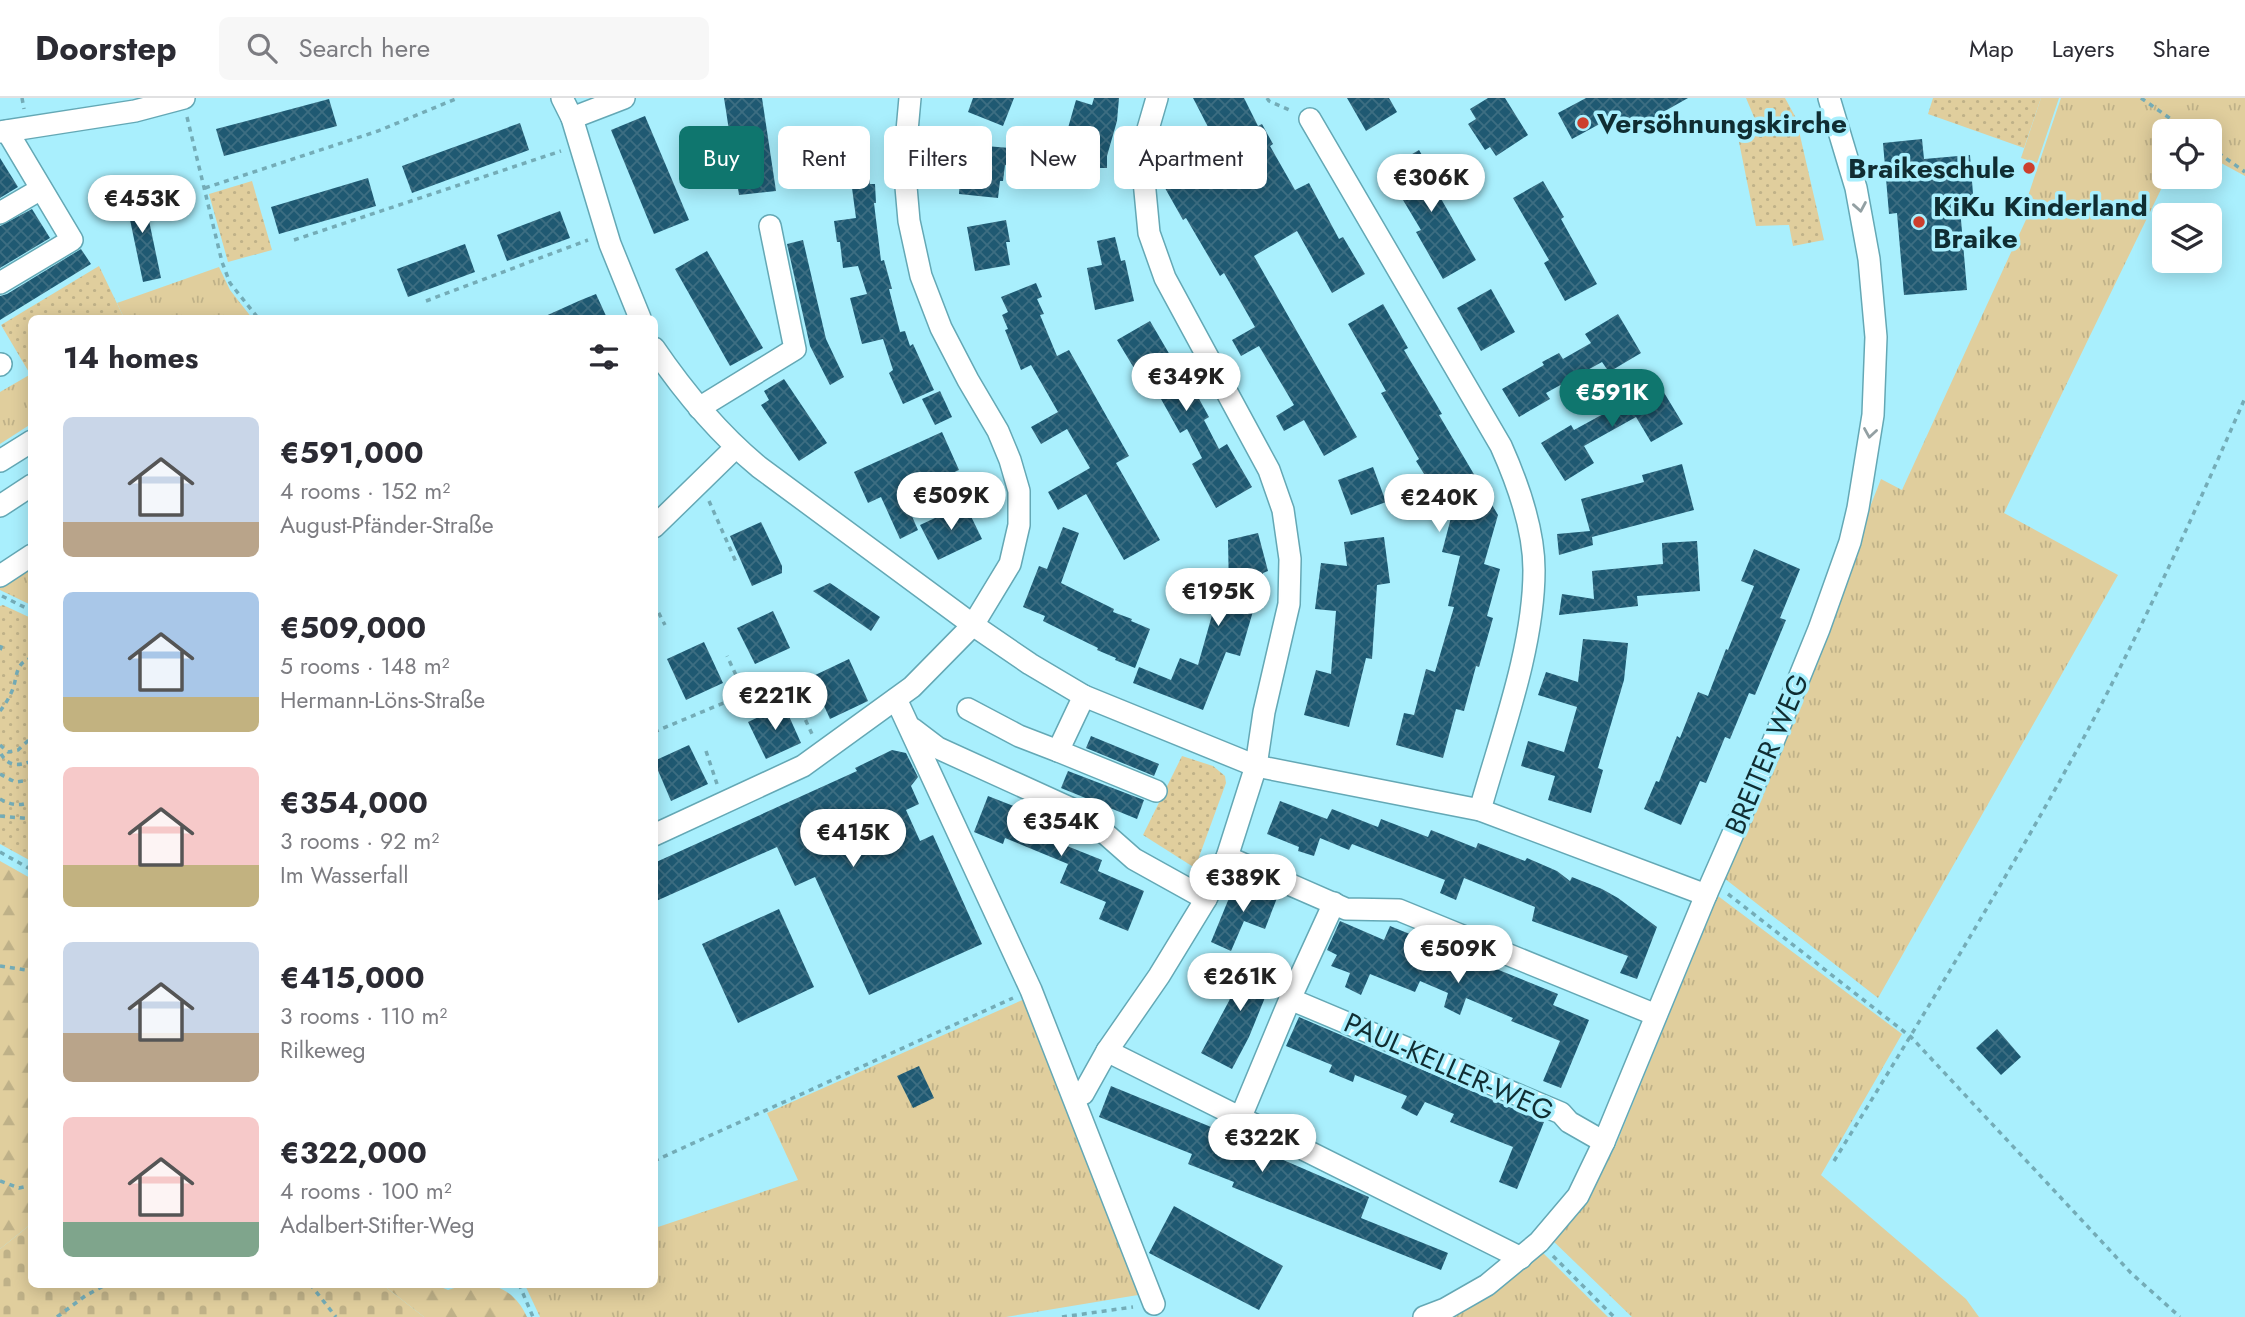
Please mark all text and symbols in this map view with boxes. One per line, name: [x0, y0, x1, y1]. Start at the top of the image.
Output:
search box: [219, 17, 709, 80]
text: Doorstep: [35, 25, 177, 72]
icon: search: [243, 29, 281, 67]
text: Search here: [299, 29, 430, 67]
text: Map: [1969, 31, 2014, 66]
text: Layers: [2052, 31, 2114, 66]
text: Share: [2152, 31, 2210, 66]
place label: Versöhnungskirche: [1596, 103, 1847, 144]
marker: Versöhnungskirche: [1575, 115, 1591, 131]
map controls: [2152, 119, 2222, 273]
button: locate: [2152, 119, 2222, 189]
chip: Buy: [679, 126, 764, 189]
chip: Rent: [778, 126, 870, 189]
chip: Filters: [884, 126, 992, 189]
chip: New: [1006, 126, 1100, 189]
chip: Apartment: [1114, 126, 1267, 189]
place label: Braikeschule: [1848, 148, 2015, 189]
pin: €306K: [1382, 155, 1480, 214]
text: €306K: [1393, 160, 1469, 194]
marker: Braikeschule: [2021, 160, 2037, 176]
pin: €453K: [93, 176, 191, 235]
text: €453K: [104, 181, 180, 215]
place label: KiKu Kinderland Braike: [1933, 186, 2148, 259]
one-way arrow: [1852, 201, 1867, 213]
button: layers: [2152, 203, 2222, 273]
marker: KiKu Kinderland Braike: [1911, 214, 1927, 230]
text: 14 homes: [63, 336, 198, 379]
icon: filters: [585, 338, 623, 376]
pin: €349K: [1137, 354, 1235, 413]
text: €349K: [1148, 359, 1224, 393]
pin: €591K: [1563, 370, 1661, 429]
text: €591K: [1575, 375, 1649, 409]
one-way arrow: [1863, 427, 1878, 439]
text: €591,000: [280, 431, 424, 474]
icon: home: [119, 445, 203, 529]
pin: €509K: [902, 472, 1000, 532]
text: 4 rooms · 152 m²: [280, 474, 450, 508]
pin: €240K: [1390, 474, 1488, 534]
text: €509K: [913, 478, 989, 512]
text: €240K: [1400, 480, 1478, 514]
text: August-Pfänder-Straße: [280, 508, 494, 542]
pin: €195K: [1169, 568, 1267, 628]
text: €195K: [1181, 574, 1255, 608]
text: €509,000: [280, 606, 426, 649]
icon: home: [119, 620, 203, 704]
text: 5 rooms · 148 m²: [280, 649, 450, 683]
street label: BREITER WEG: [1715, 667, 1819, 841]
pin: €221K: [726, 672, 824, 732]
text: €221K: [738, 678, 812, 712]
text: Hermann-Löns-Straße: [280, 683, 485, 717]
text: €354,000: [280, 781, 428, 824]
icon: home: [119, 795, 203, 879]
pin: €354K: [1012, 798, 1110, 858]
text: €354K: [1023, 804, 1099, 838]
pin: €415K: [804, 810, 902, 869]
text: €415K: [816, 815, 890, 849]
text: 3 rooms · 92 m²: [280, 824, 439, 858]
pin: €389K: [1194, 854, 1292, 914]
text: Im Wasserfall: [280, 858, 409, 892]
text: €389K: [1205, 860, 1281, 894]
pin: €509K: [1409, 926, 1507, 985]
text: €509K: [1420, 931, 1496, 965]
pin: €261K: [1191, 954, 1289, 1013]
text: €415,000: [280, 956, 425, 999]
text: €261K: [1203, 959, 1277, 993]
icon: home: [119, 970, 203, 1054]
text: 3 rooms · 110 m²: [280, 999, 447, 1033]
street label: PAUL-KELLER-WEG: [1337, 1002, 1561, 1132]
text: Rilkeweg: [280, 1033, 366, 1067]
pin: €322K: [1213, 1114, 1311, 1174]
text: €322K: [1224, 1120, 1300, 1154]
text: €322,000: [280, 1131, 427, 1174]
icon: home: [119, 1145, 203, 1229]
text: 4 rooms · 100 m²: [280, 1174, 452, 1208]
text: Adalbert-Stifter-Weg: [280, 1208, 475, 1242]

